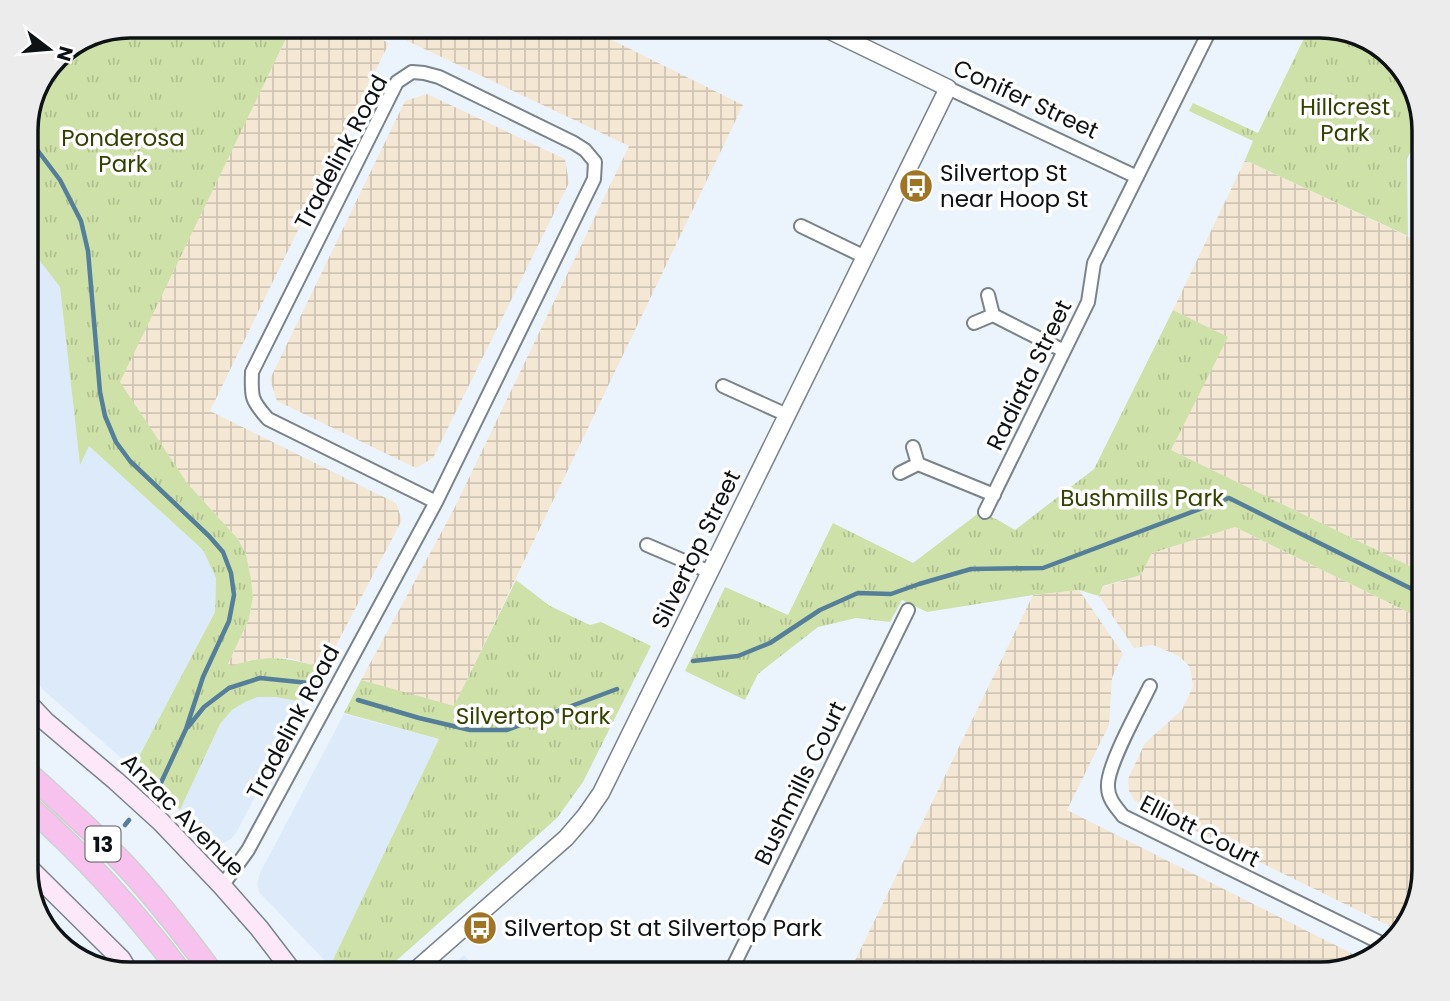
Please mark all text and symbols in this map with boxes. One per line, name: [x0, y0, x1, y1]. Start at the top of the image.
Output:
north arrow: [14, 14, 84, 84]
text: N: [50, 43, 80, 64]
street label: Conifer Street: [948, 51, 1104, 147]
street label: Tradelink Road: [287, 69, 395, 235]
park label: Hillcrest Park: [1300, 91, 1390, 149]
park label: Ponderosa Park: [61, 122, 185, 180]
place label: Silvertop St near Hoop St: [940, 157, 1088, 215]
bus stop icon: Silvertop St near Hoop St: [897, 167, 935, 205]
street label: Radiata Street: [979, 294, 1079, 456]
street label: Silvertop Street: [644, 464, 748, 634]
park label: Bushmills Park: [1060, 482, 1224, 514]
street label: Tradelink Road: [239, 639, 347, 805]
street label: Bushmills Court: [746, 696, 854, 870]
park label: Silvertop Park: [456, 700, 610, 732]
street label: Anzac Avenue: [114, 746, 252, 884]
street label: Elliott Court: [1135, 787, 1265, 875]
road number: 13: [86, 826, 120, 862]
bus stop icon: Silvertop St at Silvertop Park: [461, 909, 499, 947]
place label: Silvertop St at Silvertop Park: [504, 912, 822, 944]

